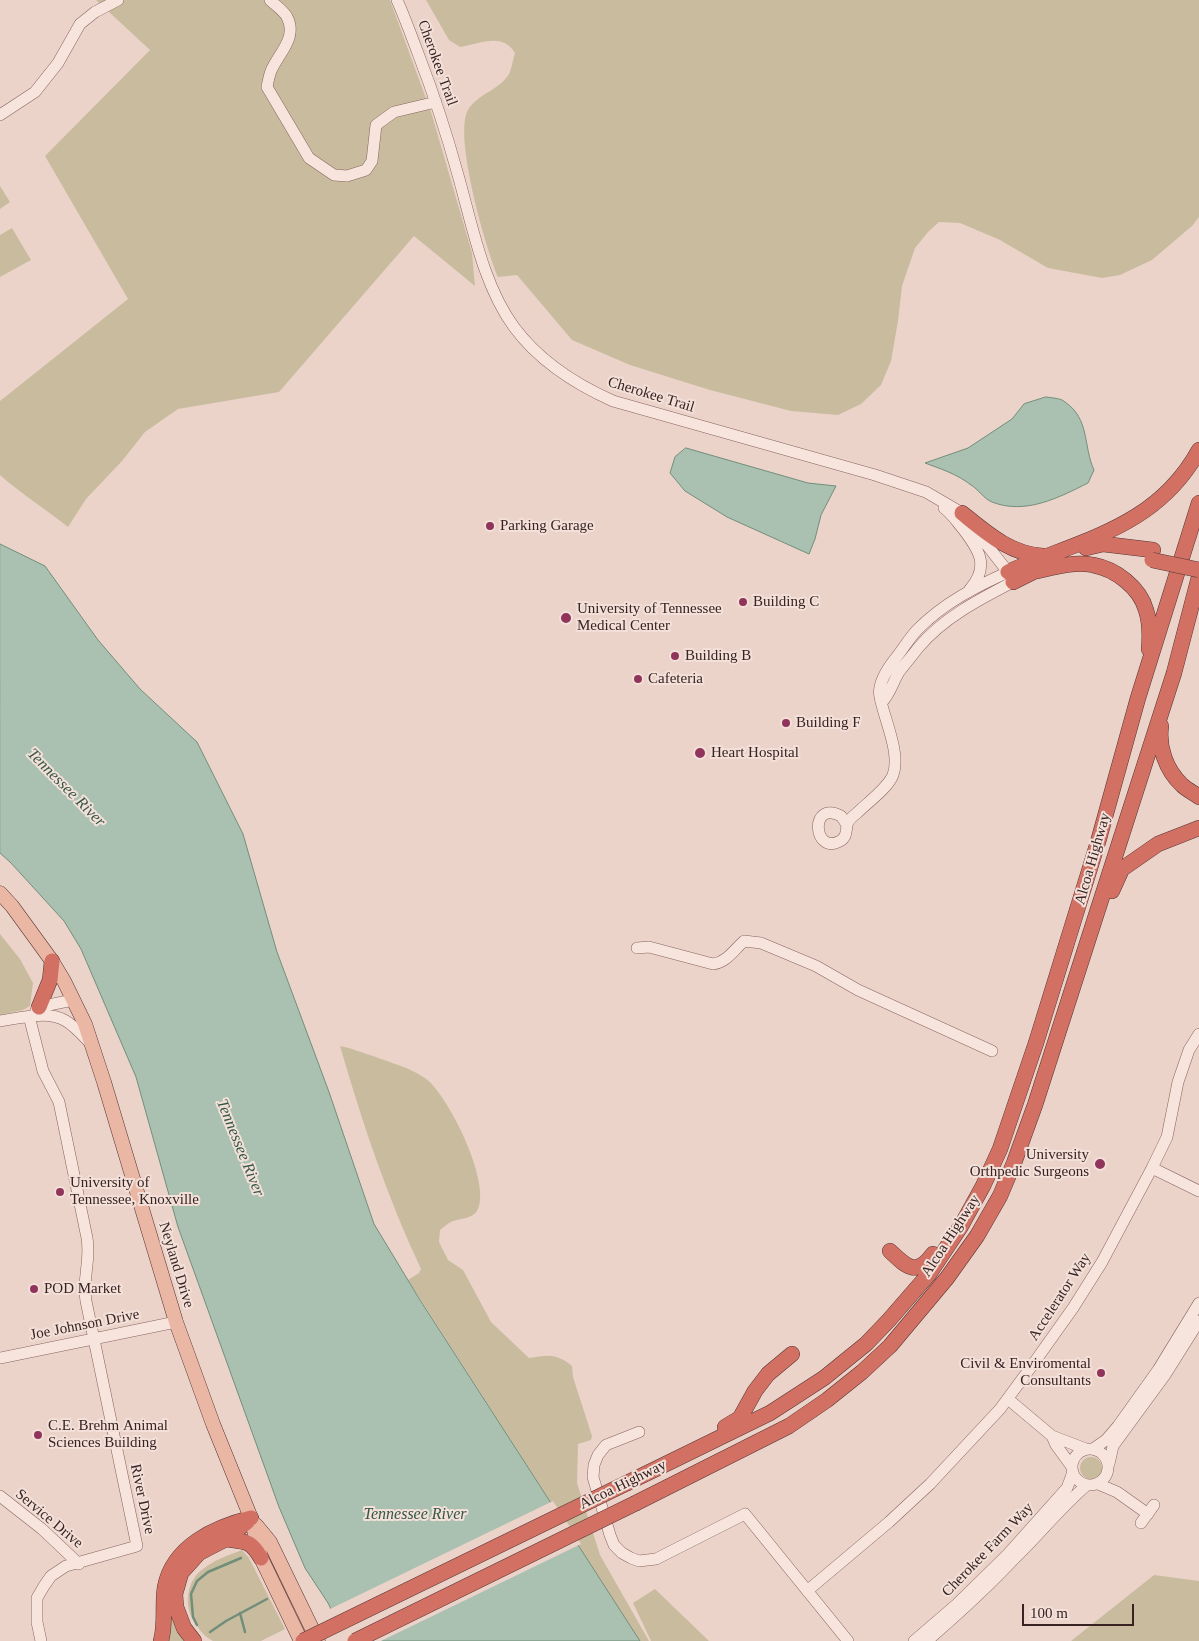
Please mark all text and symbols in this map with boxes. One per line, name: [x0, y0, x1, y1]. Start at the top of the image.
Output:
street label: Cherokee Trail: [413, 18, 461, 108]
street label: Cherokee Trail: [605, 373, 697, 417]
place label: Parking Garage: [500, 517, 594, 535]
marker: Parking Garage: [484, 520, 496, 532]
place label: Building C: [753, 593, 819, 611]
marker: Building C: [737, 596, 749, 608]
place label: University of Tennessee Medical Center: [577, 600, 722, 635]
marker: University of Tennessee Medical Center: [559, 611, 573, 625]
place label: Building B: [685, 647, 751, 665]
marker: Building B: [669, 650, 681, 662]
place label: Cafeteria: [648, 670, 703, 688]
marker: Cafeteria: [632, 673, 644, 685]
place label: Building F: [796, 714, 861, 732]
marker: Building F: [780, 717, 792, 729]
place label: Heart Hospital: [711, 744, 799, 762]
water label: Tennessee River: [23, 745, 109, 831]
marker: Heart Hospital: [693, 746, 707, 760]
street label: Alcoa Highway: [1071, 811, 1115, 907]
water label: Tennessee River: [212, 1097, 268, 1199]
place label: University Orthpedic Surgeons: [970, 1146, 1089, 1181]
marker: University Orthpedic Surgeons: [1093, 1157, 1107, 1171]
place label: University of Tennessee, Knoxville: [70, 1174, 199, 1209]
marker: University of Tennessee, Knoxville: [54, 1186, 66, 1198]
street label: Alcoa Highway: [918, 1191, 984, 1281]
street label: Neyland Drive: [154, 1220, 198, 1310]
street label: Accelerator Way: [1025, 1250, 1095, 1344]
place label: POD Market: [44, 1280, 121, 1298]
marker: POD Market: [28, 1283, 40, 1295]
street label: Joe Johnson Drive: [29, 1306, 141, 1344]
place label: Civil & Enviromental Consultants: [960, 1355, 1091, 1390]
marker: Civil & Enviromental Consultants: [1095, 1367, 1107, 1379]
place label: C.E. Brehm Animal Sciences Building: [48, 1417, 168, 1452]
marker: C.E. Brehm Animal Sciences Building: [32, 1429, 44, 1441]
street label: Alcoa Highway: [577, 1456, 669, 1514]
street label: River Drive: [126, 1462, 158, 1536]
street label: Service Drive: [11, 1485, 87, 1553]
street label: Cherokee Farm Way: [939, 1499, 1037, 1601]
water label: Tennessee River: [364, 1505, 466, 1525]
scale bar: [1024, 1594, 1136, 1626]
text: 100 m: [1030, 1605, 1068, 1621]

